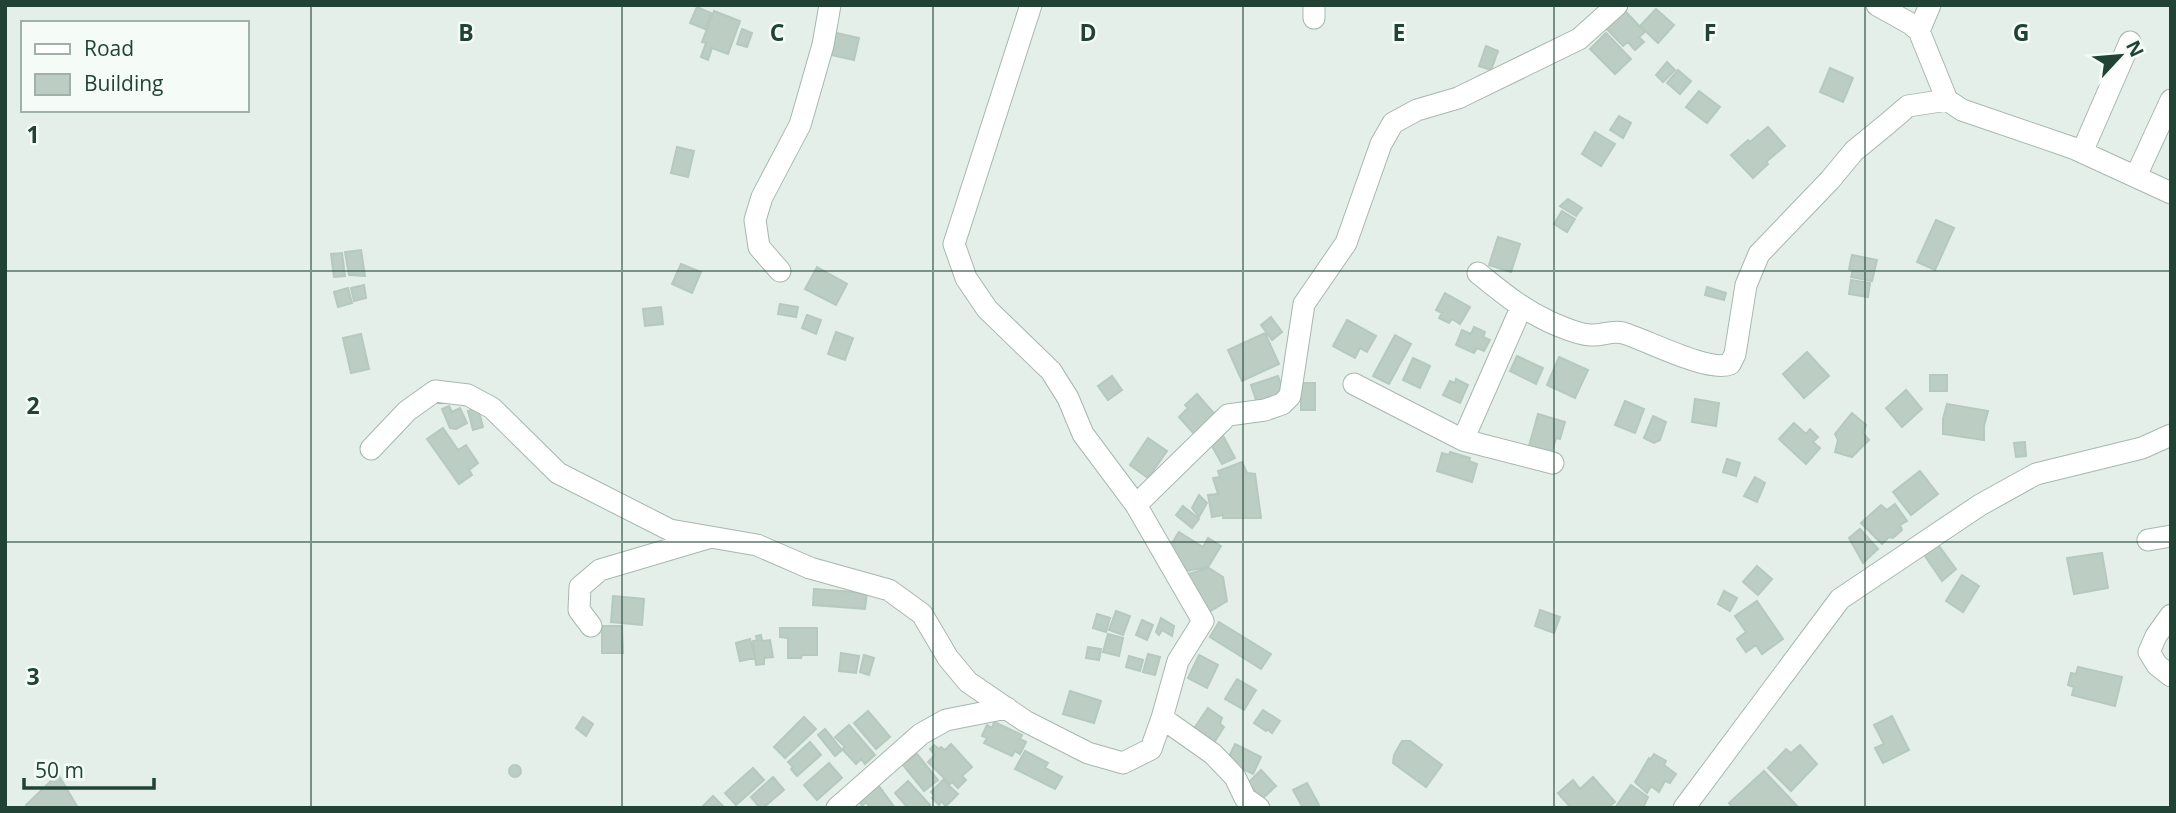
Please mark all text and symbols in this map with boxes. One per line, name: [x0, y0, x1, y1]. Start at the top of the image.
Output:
text: B: [458, 16, 474, 48]
text: C: [770, 16, 784, 48]
text: D: [1079, 16, 1097, 48]
text: E: [1393, 16, 1405, 48]
text: F: [1704, 16, 1716, 48]
text: G: [2013, 16, 2029, 48]
legend: [21, 21, 248, 112]
north arrow: [2085, 21, 2155, 91]
text: Road: [84, 34, 134, 62]
text: N: [2120, 36, 2150, 61]
text: Building: [84, 69, 163, 97]
text: 1: [26, 118, 40, 150]
text: 2: [26, 389, 40, 421]
text: 3: [26, 660, 40, 692]
scale bar: [24, 746, 154, 790]
text: 50 m: [35, 756, 84, 784]

